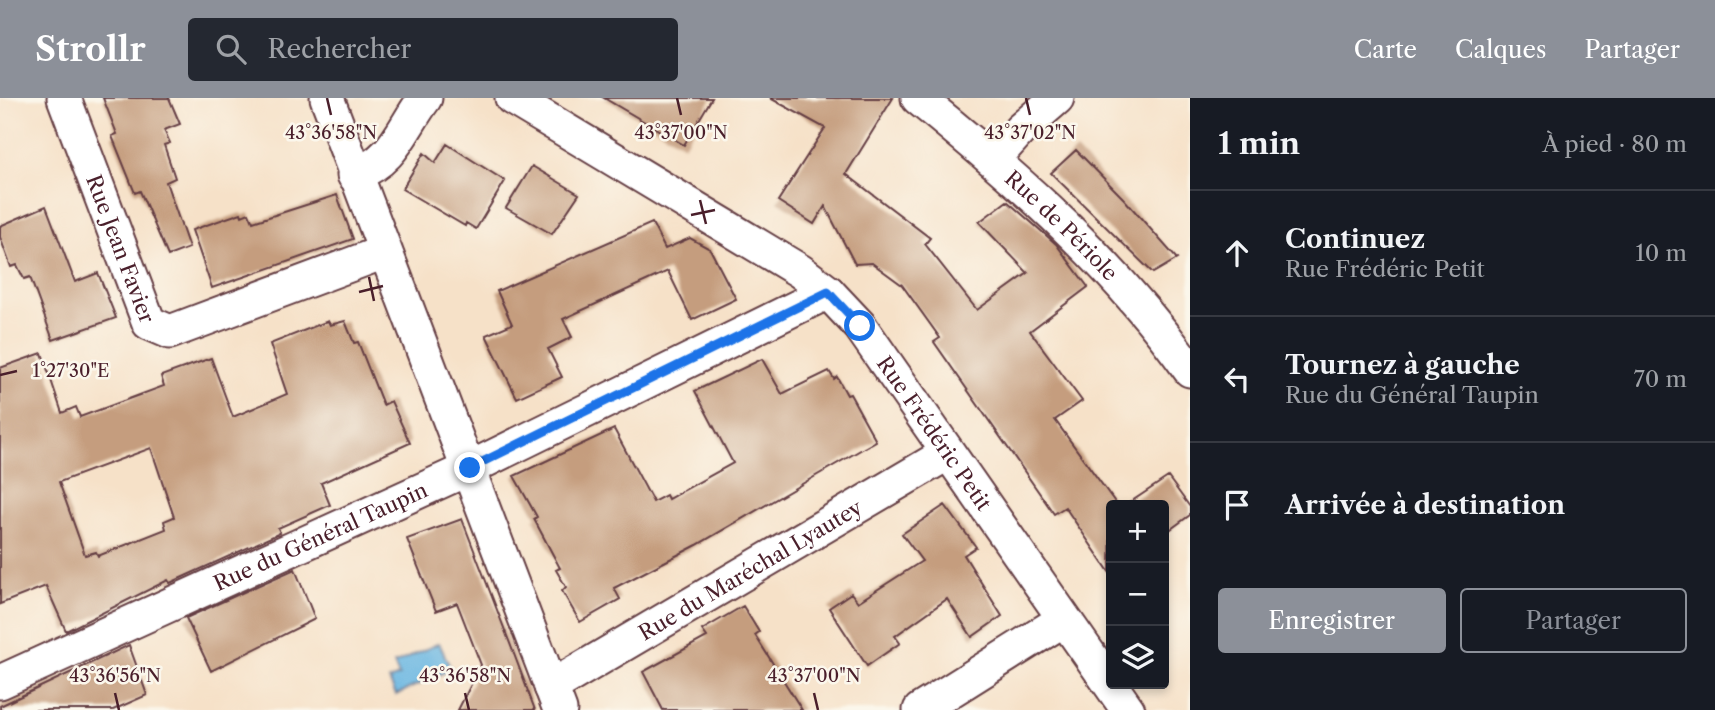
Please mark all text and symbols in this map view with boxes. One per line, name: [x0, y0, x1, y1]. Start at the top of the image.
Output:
search box: [188, 18, 678, 81]
text: Strollr: [35, 29, 146, 70]
icon: search: [212, 30, 250, 68]
text: Rechercher: [268, 33, 412, 65]
text: Carte: [1354, 35, 1417, 64]
text: Calques: [1455, 35, 1546, 64]
text: Partager: [1584, 35, 1680, 64]
text: 43°36'58"N: [285, 122, 377, 144]
text: 43°37'00"N: [634, 122, 728, 144]
text: 43°37'02"N: [984, 122, 1076, 144]
text: 1 min: [1218, 125, 1300, 162]
text: À pied · 80 m: [1542, 130, 1687, 158]
street label: Rue de Périole: [1000, 165, 1123, 285]
street label: Rue Jean Favier: [82, 171, 160, 326]
text: Continuez: [1285, 223, 1425, 255]
icon: ahead: [1218, 234, 1256, 272]
text: 10 m: [1635, 239, 1687, 267]
text: Rue Frédéric Petit: [1285, 255, 1485, 283]
route start: [844, 310, 875, 341]
text: Tournez à gauche: [1285, 349, 1520, 381]
street label: Rue Frédéric Petit: [872, 351, 997, 515]
text: 1°27'30"E: [33, 360, 109, 382]
icon: left: [1218, 360, 1256, 398]
text: 70 m: [1634, 365, 1687, 393]
text: Rue du Général Taupin: [1285, 381, 1539, 409]
route end: [454, 452, 485, 483]
street label: Rue du Général Taupin: [210, 477, 431, 596]
icon: arrive: [1218, 486, 1256, 524]
text: Arrivée à destination: [1285, 489, 1565, 521]
street label: Rue du Maréchal Lyautey: [634, 494, 866, 645]
map controls: [1106, 500, 1169, 689]
button: +: [1106, 500, 1169, 563]
button: −: [1106, 563, 1169, 626]
button: Enregistrer: [1218, 588, 1446, 653]
button: Partager: [1460, 588, 1687, 653]
button: layers: [1106, 626, 1169, 689]
text: 43°36'56"N: [69, 665, 161, 687]
text: 43°36'58"N: [419, 665, 511, 687]
text: 43°37'00"N: [767, 665, 861, 687]

